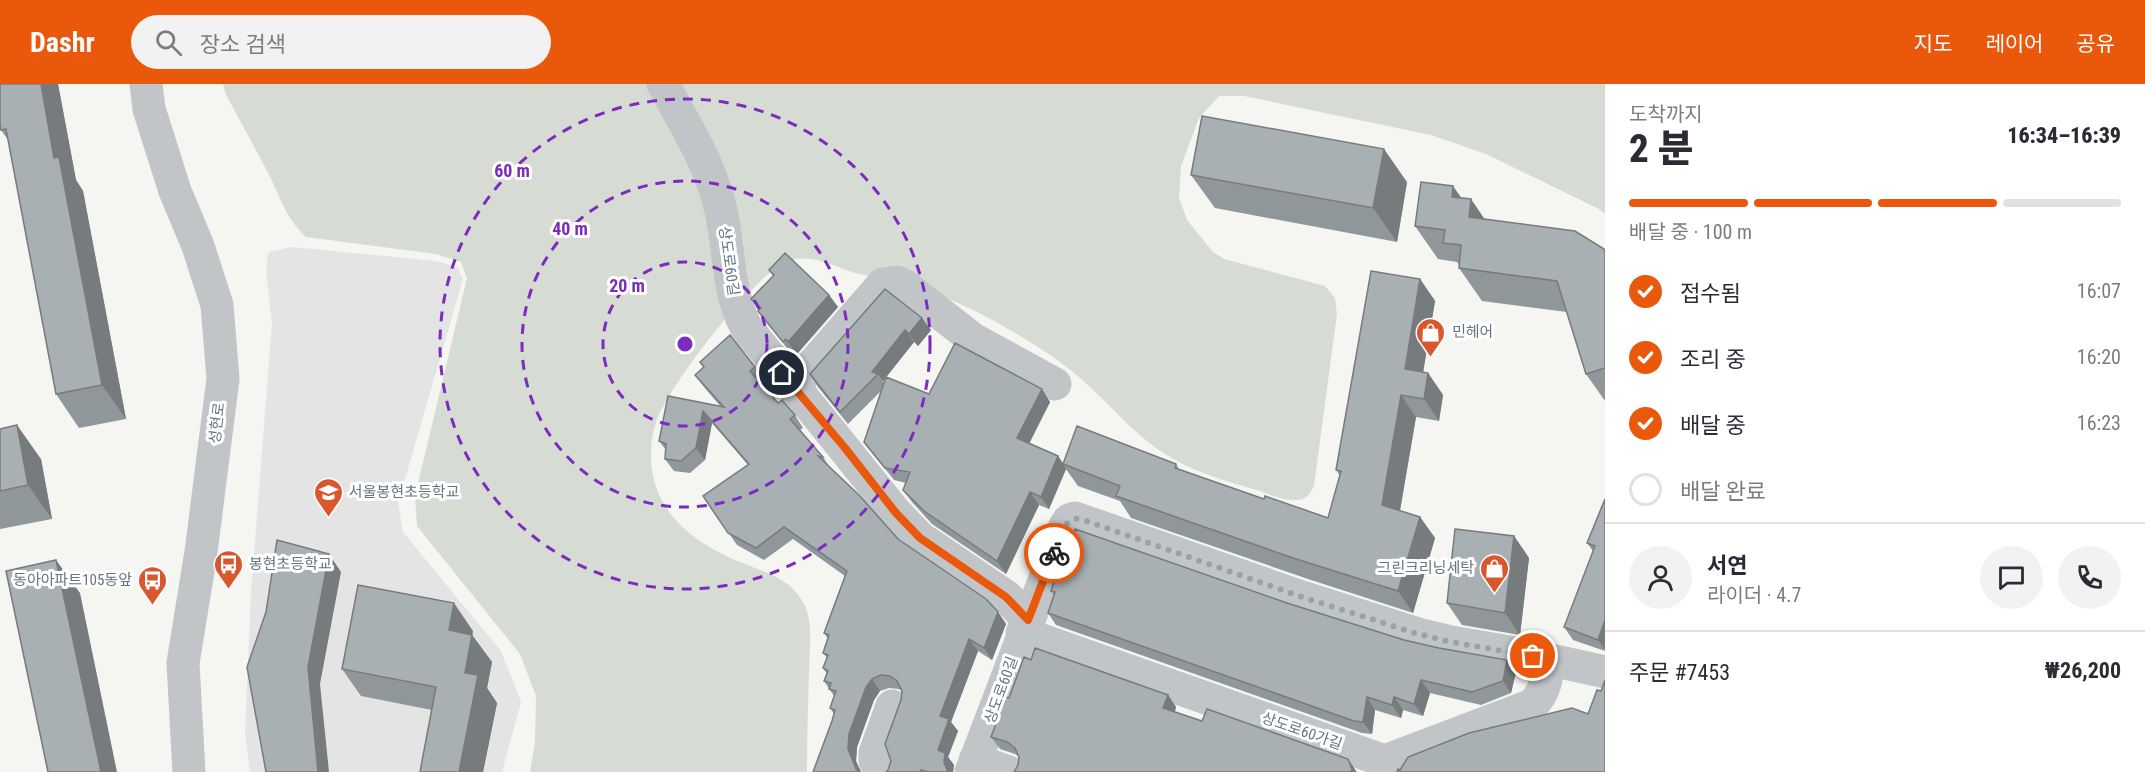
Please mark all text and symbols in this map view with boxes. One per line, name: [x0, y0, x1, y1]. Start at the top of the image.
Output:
search box: [131, 15, 551, 69]
text: Dashr: [30, 26, 95, 59]
icon: search: [152, 26, 185, 59]
text: 장소 검색: [200, 32, 286, 57]
text: 지도: [1914, 32, 1952, 56]
text: 레이어: [1985, 32, 2043, 56]
text: 공유: [2076, 32, 2115, 56]
text: 도착까지: [1629, 102, 1703, 126]
text: 16:34–16:39: [2007, 123, 2121, 148]
text: 2 분: [1629, 126, 1694, 172]
text: 60 m: [494, 160, 530, 181]
text: 40 m: [552, 218, 588, 239]
text: 배달 중 · 100 m: [1629, 220, 1752, 244]
street label: 상도로60길: [715, 225, 743, 297]
text: 20 m: [609, 275, 645, 296]
icon: check: [1629, 275, 1662, 308]
text: 16:07: [2077, 279, 2121, 303]
text: 접수됨: [1680, 281, 1741, 306]
shop icon: 민헤어: [1415, 316, 1447, 358]
place label: 민헤어: [1452, 323, 1493, 341]
centre of rings: [675, 334, 695, 354]
icon: check: [1629, 341, 1662, 374]
text: 16:20: [2077, 345, 2121, 369]
pin: [756, 347, 807, 398]
text: 조리 중: [1680, 347, 1746, 372]
icon: home: [765, 356, 798, 389]
street label: 성현로: [206, 401, 228, 445]
icon: check: [1629, 407, 1662, 440]
text: 16:23: [2077, 411, 2121, 435]
text: 배달 중: [1680, 413, 1746, 438]
school or university icon: 서울봉현초등학교: [312, 476, 344, 518]
text: 배달 완료: [1680, 479, 1766, 504]
place label: 서울봉현초등학교: [349, 483, 459, 501]
courier: [1024, 523, 1084, 583]
icon: bike: [1038, 537, 1071, 570]
button: person: [1629, 546, 1692, 609]
button: chat: [1980, 546, 2043, 609]
button: phone: [2058, 546, 2121, 609]
bus stop icon: 봉현초등학교: [212, 548, 244, 590]
shop icon: 그린크리닝세탁: [1479, 552, 1511, 594]
text: 서연: [1707, 553, 1747, 578]
place label: 봉현초등학교: [249, 555, 332, 573]
place label: 그린크리닝세탁: [1377, 559, 1474, 577]
bus stop icon: 동아아파트105동앞: [137, 564, 169, 606]
place label: 동아아파트105동앞: [13, 571, 132, 589]
text: 라이더 · 4.7: [1707, 583, 1801, 607]
pin: [1507, 630, 1558, 681]
icon: bag: [1516, 639, 1549, 672]
street label: 상도로60길: [981, 654, 1021, 726]
text: ₩26,200: [2045, 658, 2121, 683]
text: 주문 #7453: [1629, 660, 1730, 685]
street label: 상도로60가길: [1259, 709, 1345, 753]

